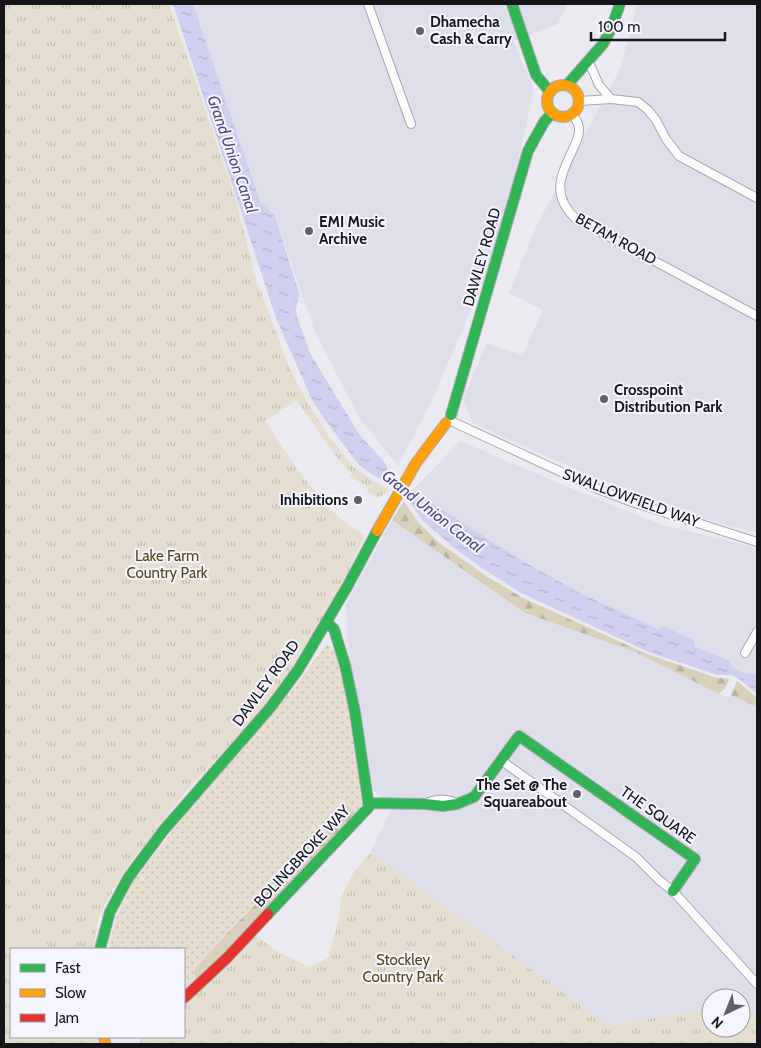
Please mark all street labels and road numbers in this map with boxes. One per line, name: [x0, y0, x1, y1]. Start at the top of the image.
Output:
street label: DAWLEY ROAD: [459, 205, 505, 308]
street label: BETAM ROAD: [572, 209, 660, 269]
street label: SWALLOWFIELD WAY: [560, 465, 702, 531]
street label: DAWLEY ROAD: [229, 636, 303, 730]
street label: THE SQUARE: [617, 782, 699, 848]
street label: BOLINGBROKE WAY: [250, 801, 354, 911]

